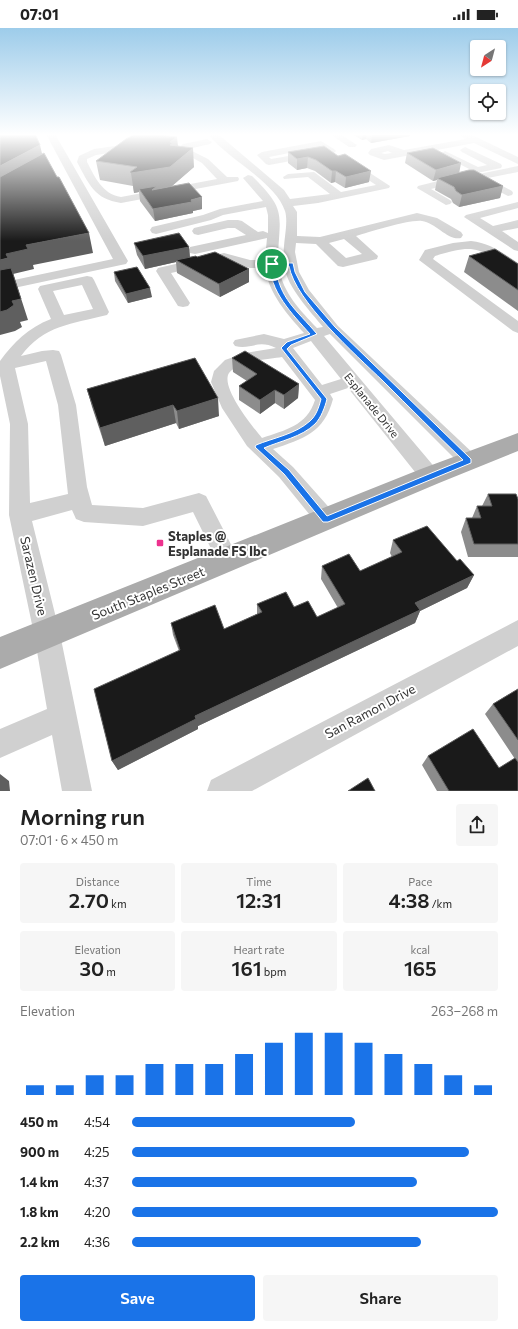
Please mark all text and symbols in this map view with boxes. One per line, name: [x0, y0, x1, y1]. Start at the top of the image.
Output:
text: 07:01: [20, 5, 59, 23]
north arrow: [470, 40, 506, 76]
map controls: [470, 40, 506, 120]
button: locate: [470, 84, 506, 120]
pin: [255, 247, 289, 281]
icon: arrive: [261, 253, 283, 275]
street label: Esplanade Drive: [342, 370, 402, 440]
place label: Staples @ Esplanade FS Ibc: [168, 528, 267, 559]
street label: Sarazen Drive: [17, 535, 51, 617]
marker: Staples @ Esplanade FS Ibc: [155, 538, 165, 548]
street label: South Staples Street: [89, 563, 207, 623]
street label: San Ramon Drive: [322, 680, 418, 742]
text: Morning run: [20, 803, 145, 830]
button: share: [456, 804, 498, 846]
text: 07:01 · 6 × 450 m: [20, 832, 118, 848]
text: Distance: [76, 875, 120, 888]
text: Time: [246, 875, 272, 888]
text: Pace: [408, 875, 432, 888]
text: 2.70: [69, 888, 109, 912]
text: 12:31: [236, 888, 282, 912]
text: 4:38: [388, 888, 430, 912]
text: km: [109, 897, 127, 910]
text: /km: [430, 897, 452, 910]
text: Elevation: [74, 943, 121, 956]
text: Heart rate: [233, 943, 285, 956]
text: kcal: [410, 943, 430, 956]
text: 30: [79, 956, 104, 980]
text: 161: [232, 956, 262, 980]
text: 165: [404, 956, 437, 980]
text: m: [104, 965, 116, 978]
text: bpm: [262, 965, 286, 978]
text: Elevation: [20, 1003, 75, 1019]
text: 263–268 m: [431, 1003, 498, 1019]
text: 450 m: [20, 1114, 58, 1130]
text: 4:54: [84, 1114, 110, 1130]
text: 900 m: [20, 1144, 59, 1160]
text: 4:25: [84, 1144, 110, 1160]
text: 1.4 km: [20, 1174, 59, 1190]
text: 4:37: [84, 1174, 109, 1190]
text: 1.8 km: [20, 1204, 58, 1220]
text: 4:20: [84, 1204, 111, 1220]
text: 2.2 km: [20, 1234, 60, 1250]
text: 4:36: [84, 1234, 110, 1250]
button: Save: [20, 1275, 255, 1321]
button: Share: [263, 1275, 498, 1321]

